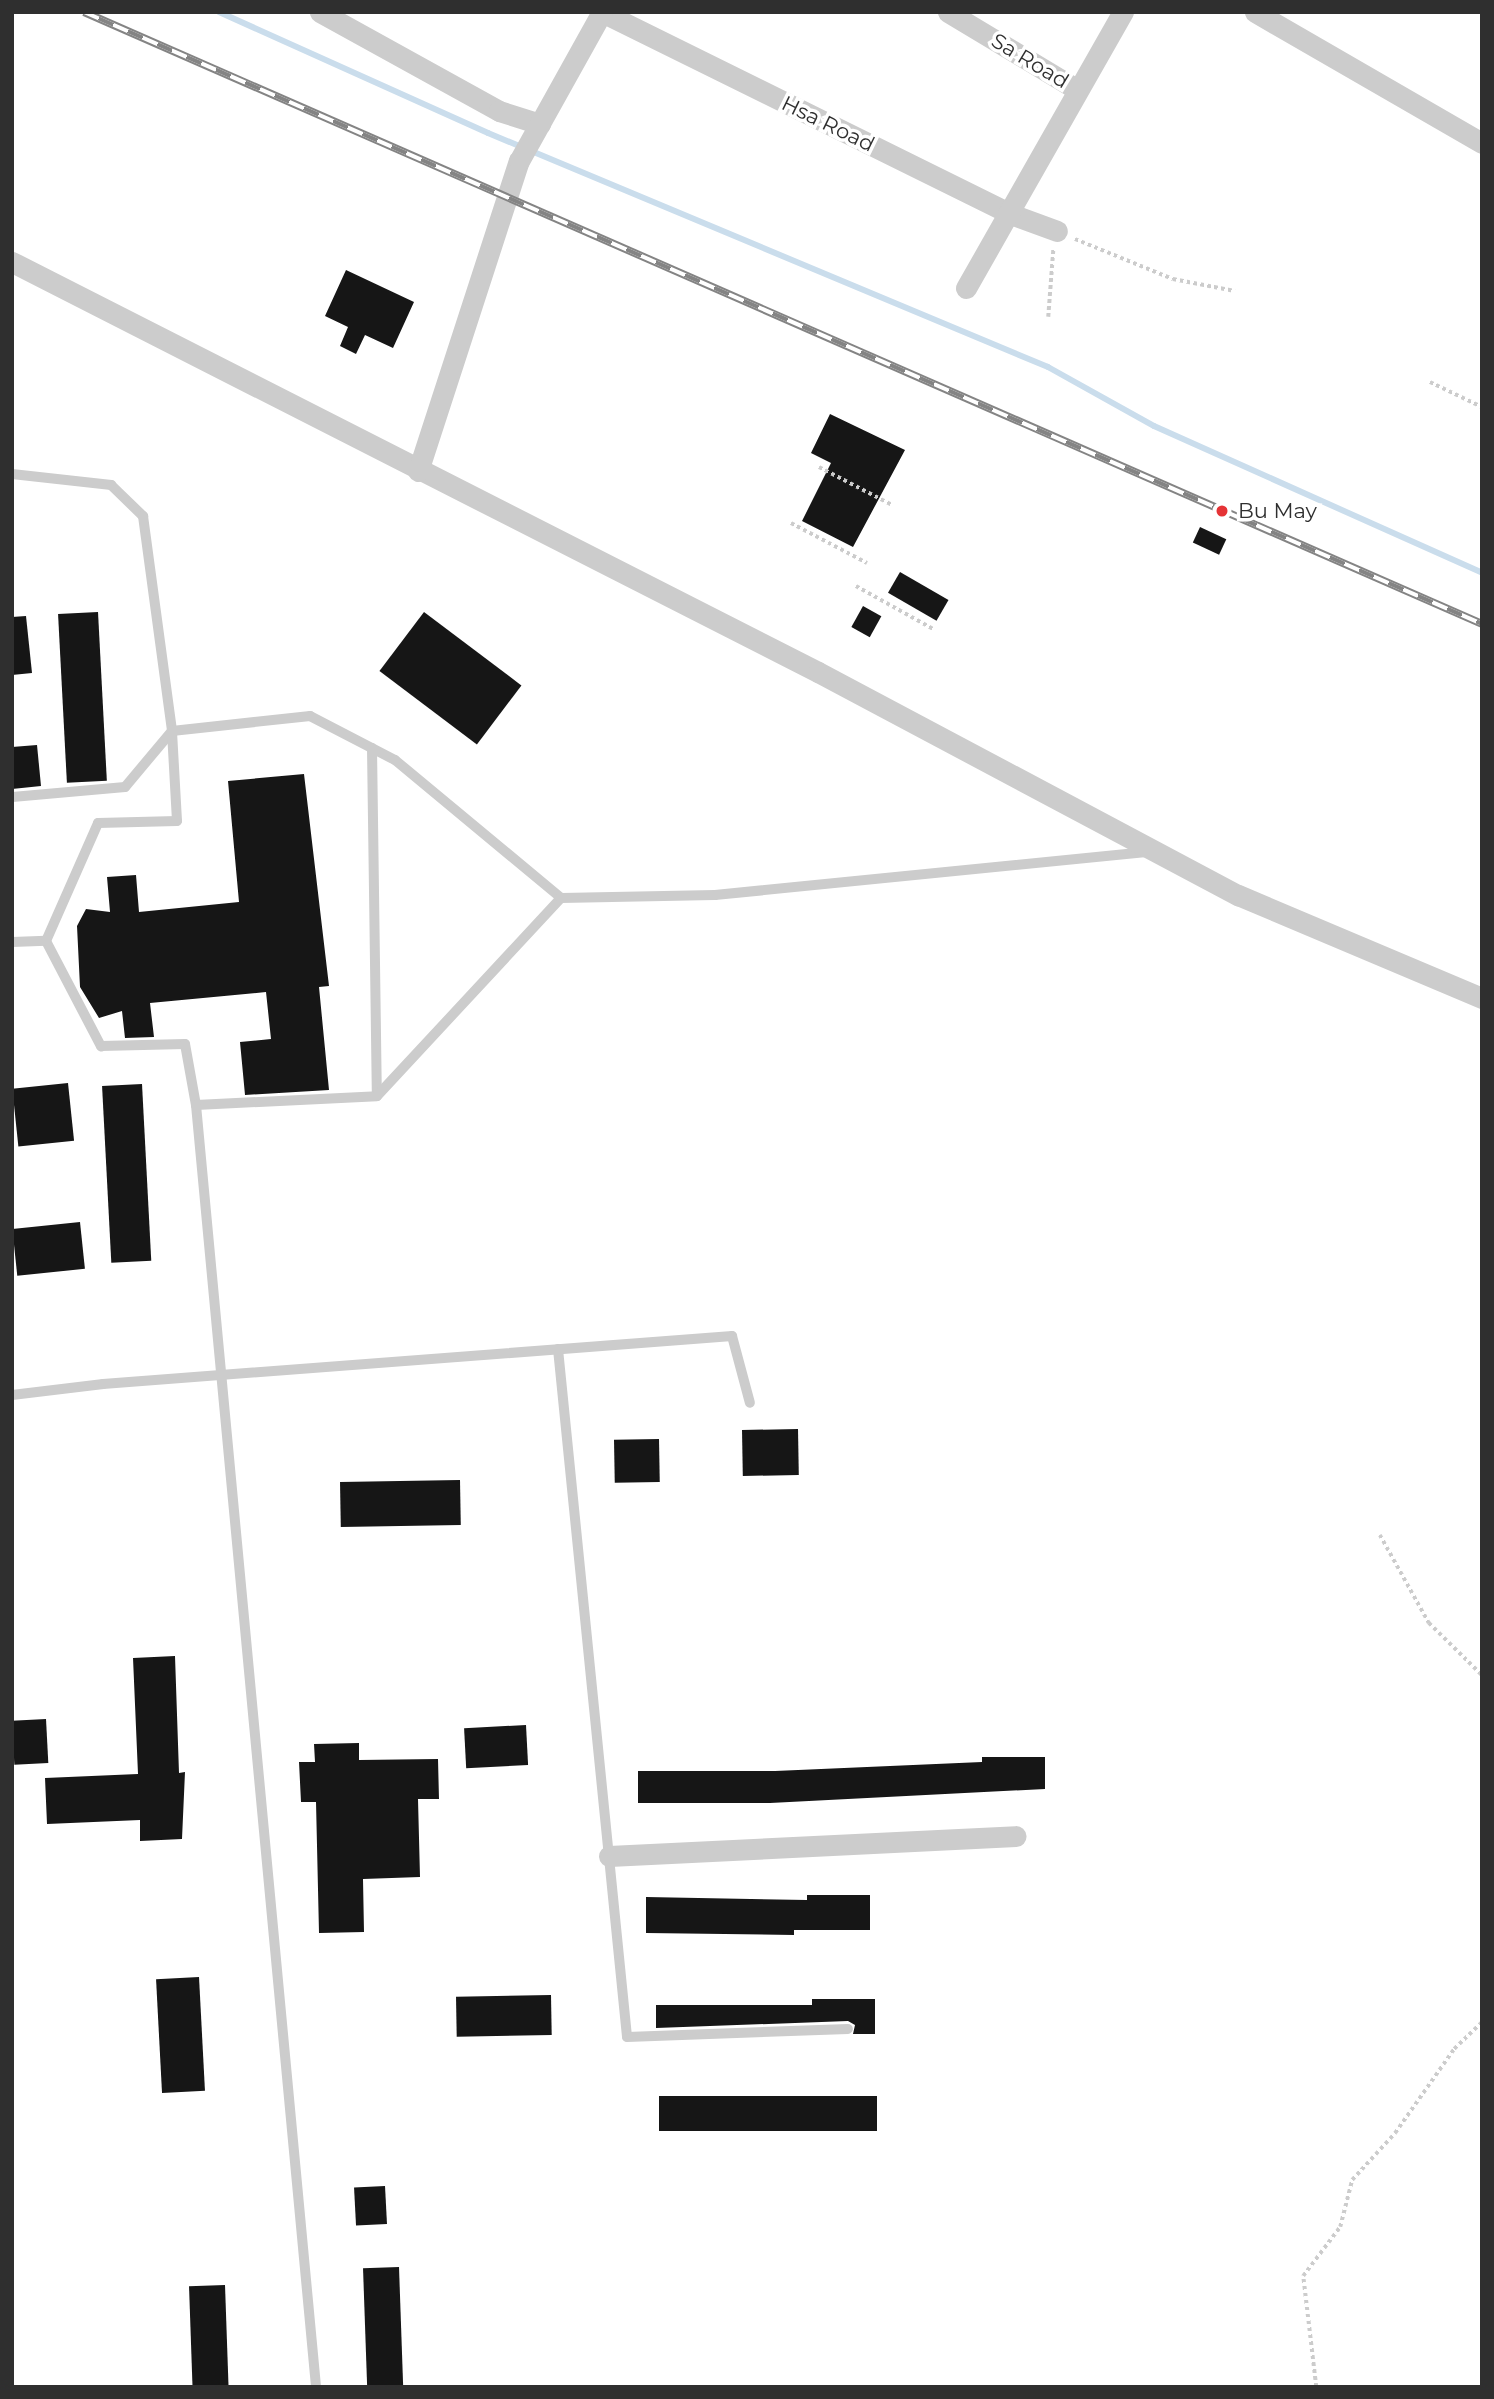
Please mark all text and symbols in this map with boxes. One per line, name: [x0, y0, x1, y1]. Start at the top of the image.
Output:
street label: Sa Road: [987, 28, 1073, 94]
street label: Hsa Road: [777, 91, 879, 157]
place label: Bu May: [1238, 498, 1317, 524]
marker: Bu May: [1212, 501, 1232, 521]

